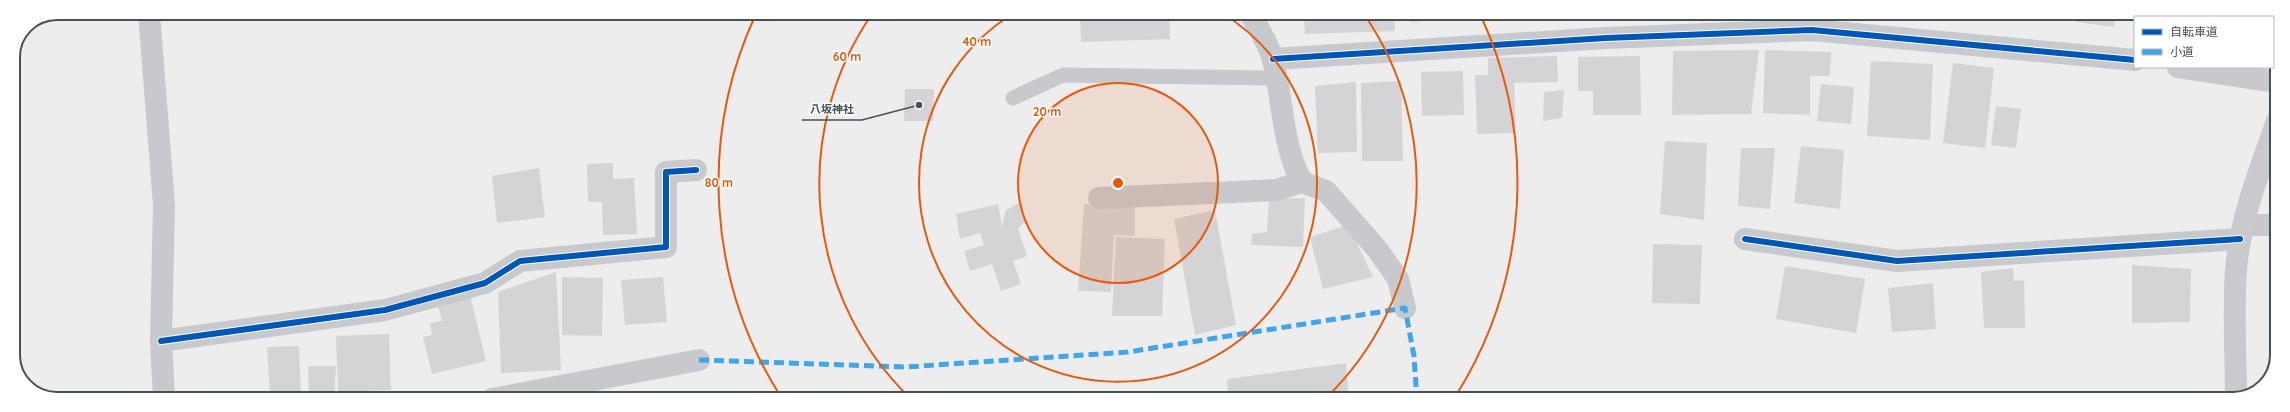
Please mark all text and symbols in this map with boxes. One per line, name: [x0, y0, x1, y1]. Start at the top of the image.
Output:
legend: [2134, 16, 2274, 68]
text: 自転車道: [2170, 24, 2218, 39]
text: 40 m: [963, 34, 991, 49]
text: 小道: [2170, 44, 2194, 59]
text: 60 m: [833, 49, 861, 64]
callout: 八坂神社: [802, 97, 862, 120]
text: 八坂神社: [810, 102, 854, 116]
text: 20 m: [1033, 104, 1061, 119]
text: 80 m: [705, 175, 733, 190]
centre of rings: [1111, 176, 1125, 190]

